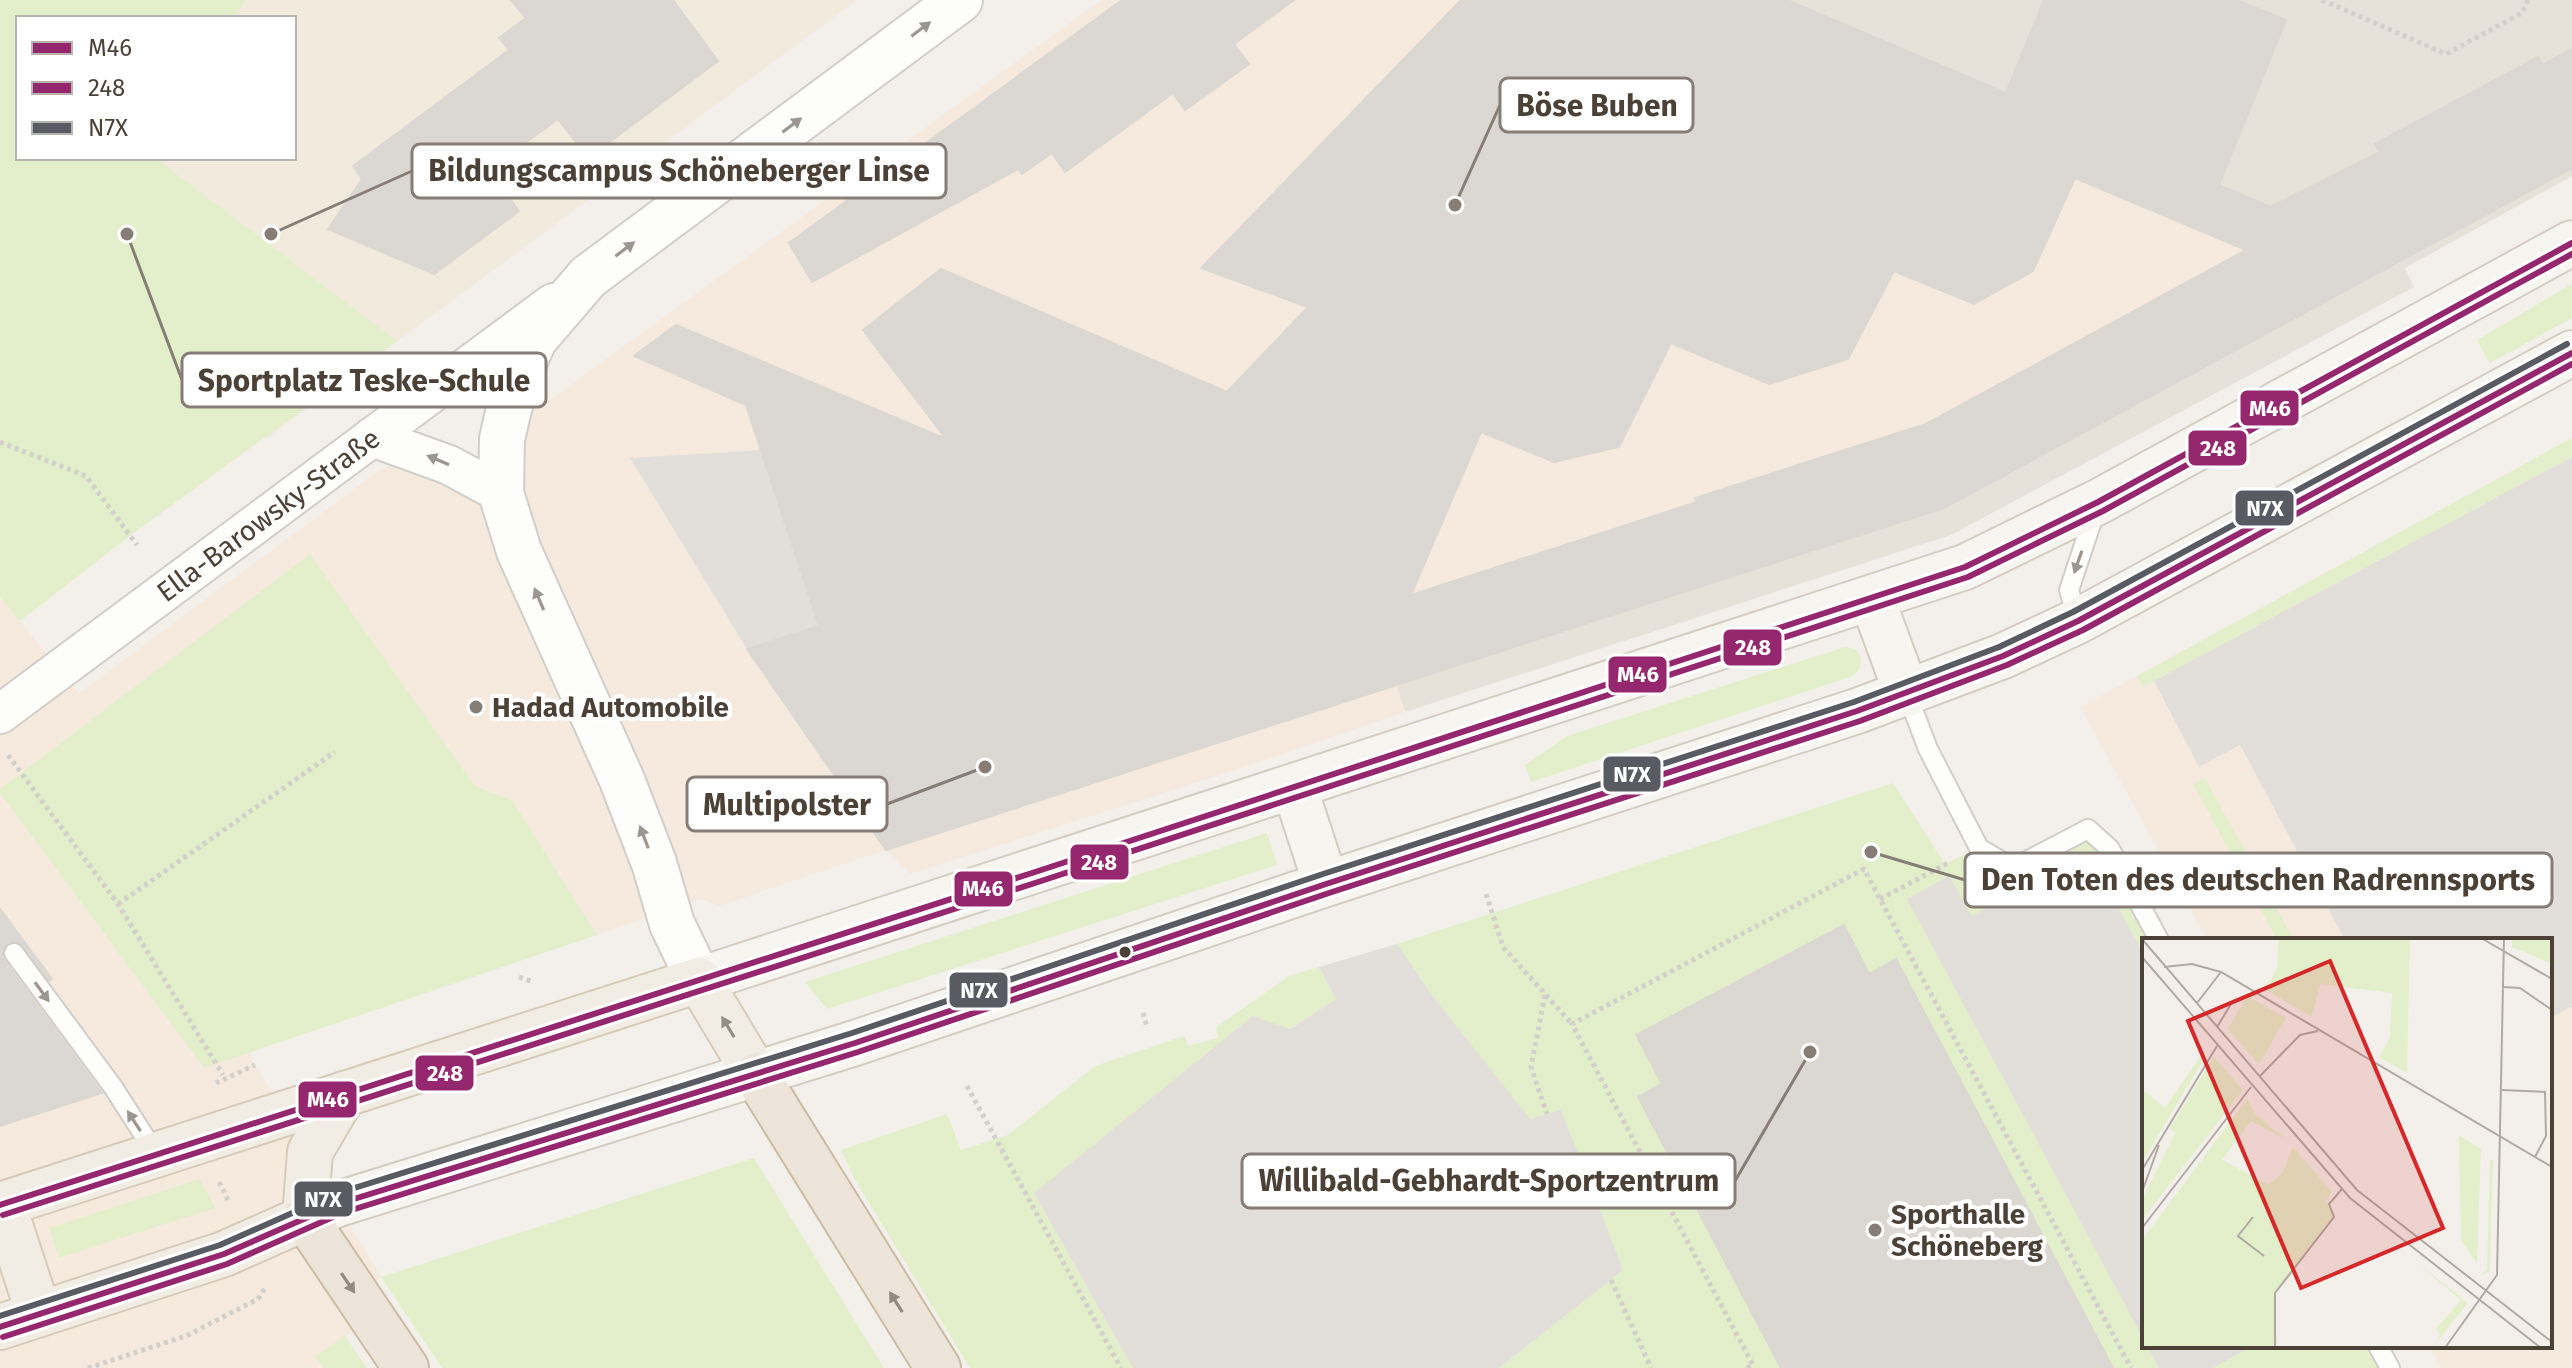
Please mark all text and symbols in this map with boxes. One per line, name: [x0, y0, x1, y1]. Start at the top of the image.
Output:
legend: [16, 16, 296, 160]
one-way arrow: [910, 22, 931, 38]
text: M46: [88, 34, 132, 62]
text: 248: [88, 74, 125, 102]
callout: Böse Buben: [1500, 78, 1693, 132]
text: Böse Buben: [1516, 88, 1678, 124]
text: N7X: [88, 114, 128, 142]
one-way arrow: [782, 117, 803, 133]
callout: Bildungscampus Schöneberger Linse: [412, 144, 946, 198]
text: Bildungscampus Schöneberger Linse: [428, 153, 930, 189]
one-way arrow: [615, 242, 635, 258]
callout: Sportplatz Teske-Schule: [182, 353, 546, 407]
text: Sportplatz Teske-Schule: [198, 363, 530, 399]
line badge: M46: [2239, 389, 2300, 427]
text: M46: [2249, 395, 2291, 422]
street label: Ella-Barowsky-Straße: [150, 422, 386, 609]
line badge: 248: [2187, 429, 2248, 467]
text: 248: [2200, 435, 2236, 462]
one-way arrow: [426, 454, 450, 467]
line badge: N7X: [2234, 489, 2295, 527]
text: N7X: [2246, 495, 2284, 522]
one-way arrow: [2072, 550, 2084, 574]
one-way arrow: [533, 587, 546, 611]
line badge: 248: [1722, 628, 1783, 667]
text: 248: [1735, 634, 1771, 661]
line badge: M46: [1607, 655, 1668, 694]
text: M46: [1617, 661, 1659, 688]
place label: Hadad Automobile: [492, 691, 729, 724]
marker: Hadad Automobile: [467, 698, 485, 716]
line badge: N7X: [1602, 755, 1662, 793]
text: N7X: [1613, 761, 1651, 788]
callout: Multipolster: [687, 777, 887, 831]
text: Multipolster: [703, 787, 872, 823]
one-way arrow: [637, 825, 650, 849]
line badge: 248: [1069, 843, 1130, 881]
text: 248: [1081, 849, 1117, 876]
callout: Den Toten des deutschen Radrennsports: [1965, 853, 2552, 907]
text: Den Toten des deutschen Radrennsports: [1981, 862, 2535, 898]
line badge: M46: [953, 870, 1014, 908]
text: M46: [962, 875, 1004, 902]
inset map: [2142, 938, 2552, 1348]
unlabelled marker: [1117, 944, 1133, 960]
line badge: N7X: [948, 971, 1009, 1009]
text: N7X: [960, 977, 998, 1004]
one-way arrow: [34, 981, 49, 1002]
one-way arrow: [721, 1016, 735, 1038]
line badge: 248: [414, 1054, 475, 1092]
text: 248: [427, 1060, 463, 1087]
line badge: M46: [297, 1080, 358, 1119]
text: M46: [307, 1086, 349, 1113]
one-way arrow: [127, 1110, 142, 1131]
callout: Willibald-Gebhardt-Sportzentrum: [1242, 1154, 1735, 1208]
text: Willibald-Gebhardt-Sportzentrum: [1259, 1163, 1719, 1199]
line badge: N7X: [293, 1180, 354, 1218]
text: N7X: [304, 1186, 342, 1213]
place label: Sporthalle Schöneberg: [1891, 1198, 2044, 1263]
marker: Sporthalle Schöneberg: [1866, 1221, 1884, 1239]
one-way arrow: [340, 1273, 355, 1294]
one-way arrow: [890, 1291, 904, 1313]

